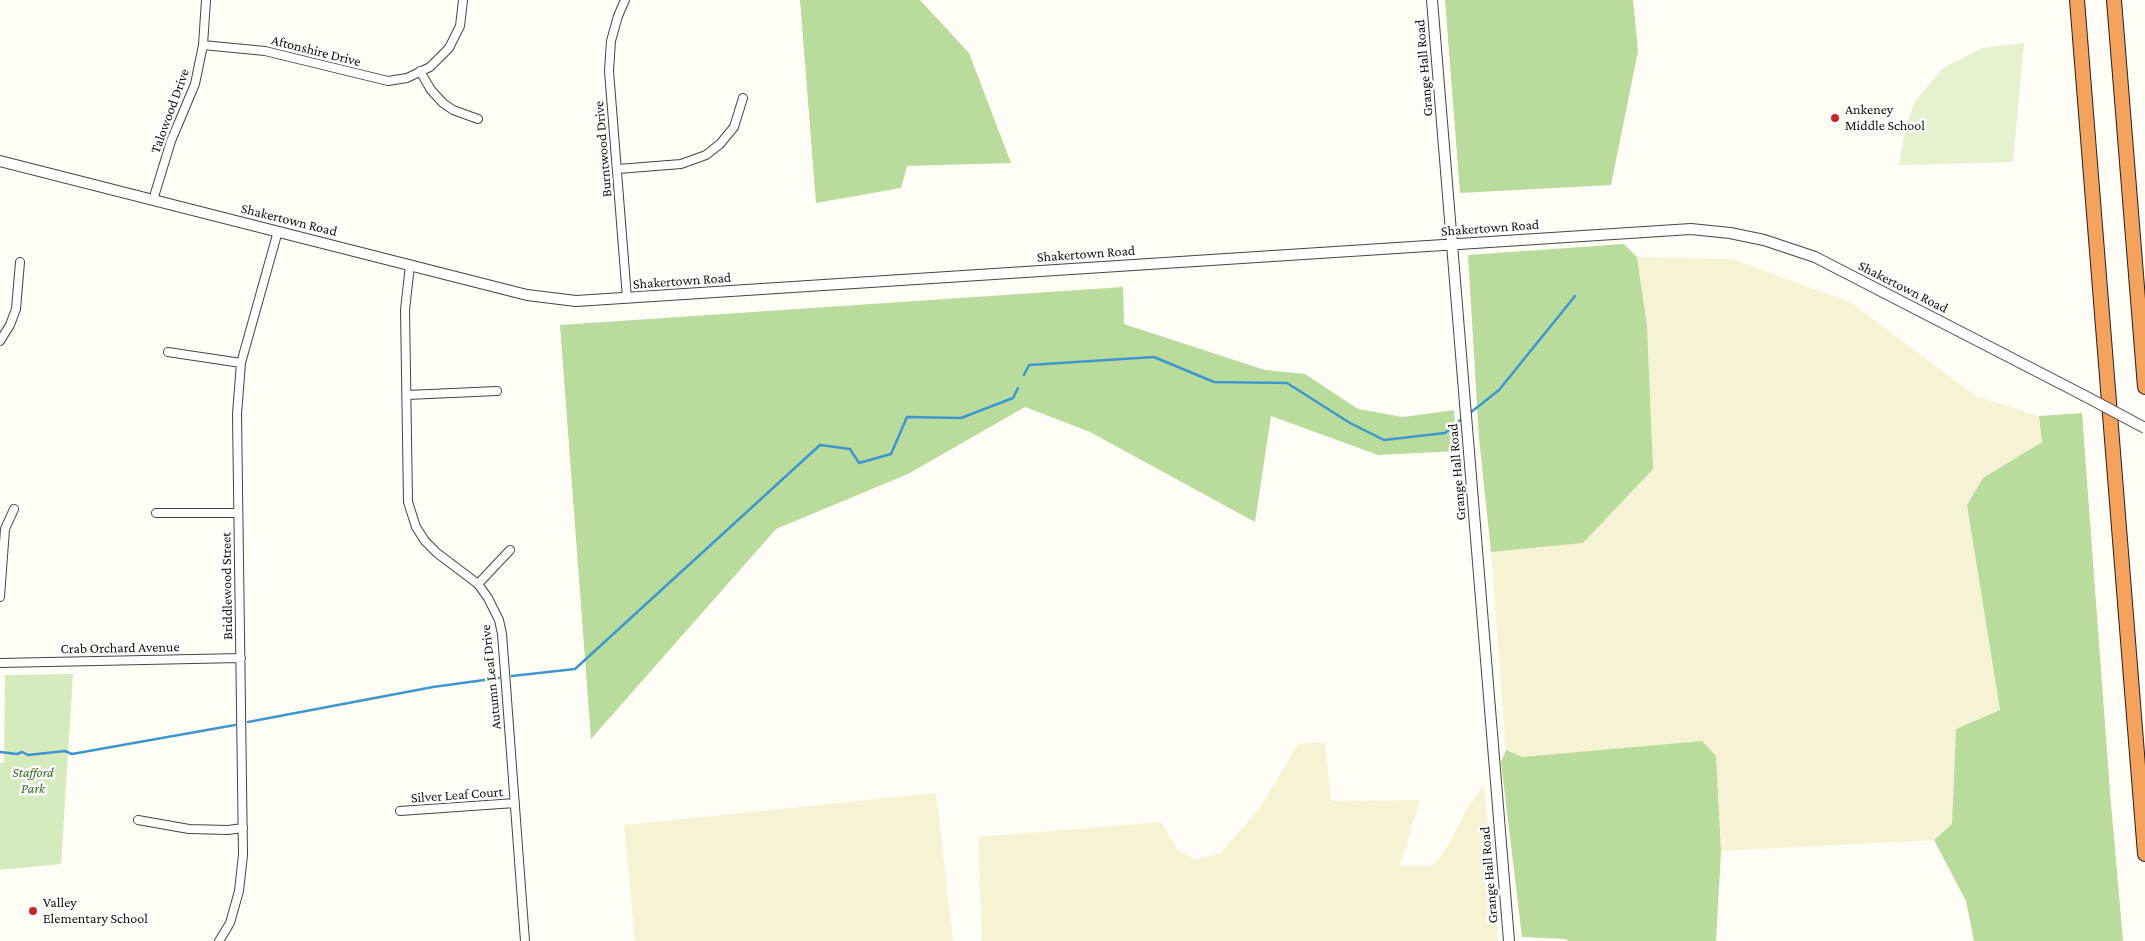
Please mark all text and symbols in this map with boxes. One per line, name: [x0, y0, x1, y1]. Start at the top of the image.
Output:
street label: Grange Hall Road: [1411, 19, 1437, 117]
street label: Aftonshire Drive: [269, 32, 363, 70]
street label: Talowood Drive: [147, 66, 193, 156]
street label: Burntwood Drive: [590, 100, 616, 198]
place label: Ankeney Middle School: [1845, 102, 1925, 134]
marker: Ankeney Middle School: [1829, 112, 1841, 124]
street label: Shakertown Road: [239, 200, 339, 240]
street label: Shakertown Road: [1440, 216, 1540, 240]
street label: Shakertown Road: [1036, 242, 1136, 266]
street label: Shakertown Road: [1855, 257, 1951, 317]
street label: Shakertown Road: [632, 269, 732, 293]
street label: Grange Hall Road: [1444, 423, 1470, 521]
street label: Briddlewood Street: [218, 532, 236, 640]
street label: Autumn Leaf Drive: [477, 624, 505, 730]
street label: Crab Orchard Avenue: [60, 639, 180, 657]
park label: Stafford Park: [12, 765, 54, 798]
street label: Silver Leaf Court: [410, 783, 504, 807]
street label: Grange Hall Road: [1476, 826, 1502, 924]
place label: Valley Elementary School: [43, 895, 148, 928]
marker: Valley Elementary School: [27, 905, 39, 917]

